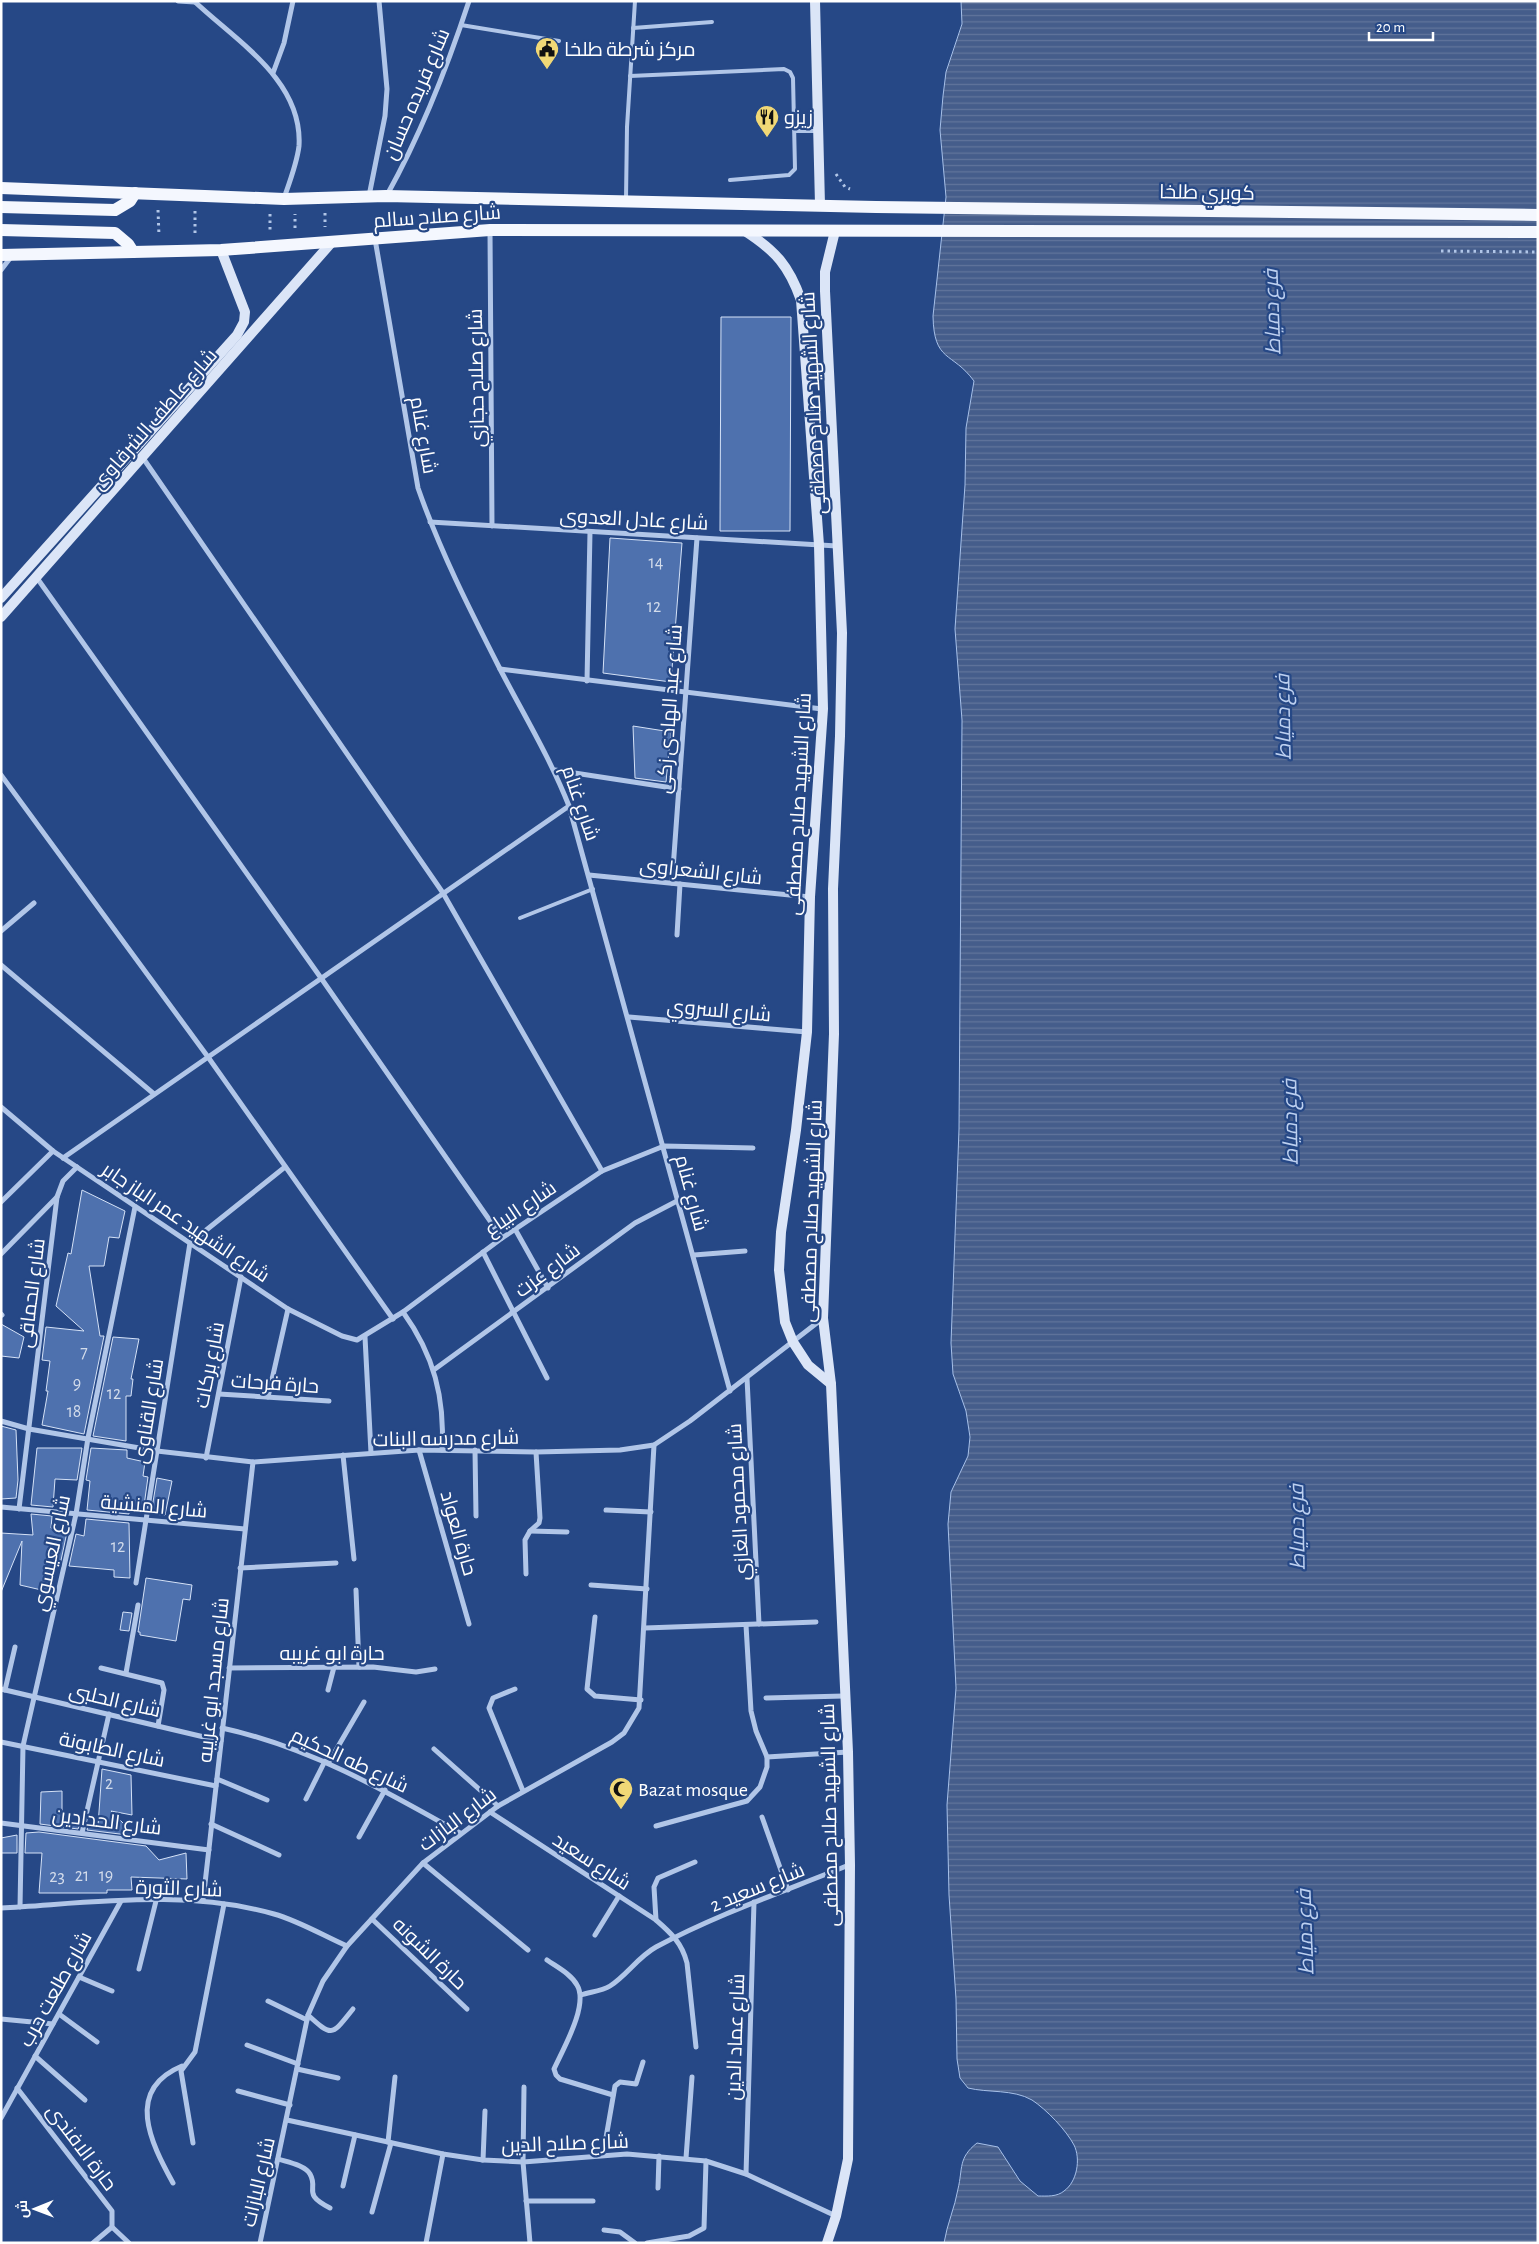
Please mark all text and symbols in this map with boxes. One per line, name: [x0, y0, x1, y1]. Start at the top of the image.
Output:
scale bar: [1369, 10, 1433, 42]
text: 20 m: [1376, 20, 1405, 35]
street label: شارع فريده حسان: [380, 26, 456, 164]
public building icon: مركز شرطة طلخا: [534, 36, 560, 70]
place label: مركز شرطة طلخا: [564, 40, 696, 61]
restaurant icon: زيزو: [754, 104, 780, 138]
place label: زيزو: [784, 108, 813, 129]
street label: كوبري طلخا: [1159, 182, 1255, 209]
street label: شارع صلاح سالم: [373, 203, 502, 234]
water label: فرع دمياط: [1260, 267, 1287, 355]
street label: شارع الشهيد صلاح مصطفى: [798, 291, 833, 515]
street label: شارع صلاح حجازي: [466, 308, 493, 448]
street label: شارع عاطف الشرقاوى: [88, 345, 223, 496]
street label: شارع غنام: [403, 395, 440, 476]
street label: شارع عادل العدوى: [559, 506, 709, 537]
house number: 14: [649, 554, 664, 572]
house number: 12: [647, 598, 661, 616]
street label: شارع عبد الهادى زكى: [654, 624, 689, 795]
water label: فرع دمياط: [1272, 673, 1298, 760]
street label: شارع الشهيد صلاح مصطفى: [783, 692, 818, 916]
street label: شارع غنام: [555, 763, 602, 845]
street label: شارع الشعراوى: [638, 856, 763, 891]
street label: شارع السروي: [665, 996, 772, 1030]
water label: فرع دمياط: [1279, 1078, 1305, 1165]
street label: شارع الشهيد صلاح مصطفى: [798, 1099, 829, 1323]
street label: شارع غنام: [668, 1153, 711, 1234]
street label: شارع الشهيد عمر الباز جابر: [96, 1159, 273, 1289]
street label: شارع البياع: [481, 1178, 562, 1242]
street label: شارع الحماقى: [15, 1237, 52, 1349]
street label: شارع عزت: [511, 1240, 586, 1304]
street label: شارع بركات: [192, 1320, 231, 1411]
house number: 7: [80, 1344, 88, 1362]
street label: شارع القناوى: [131, 1357, 170, 1466]
street label: حارة فرحات: [230, 1371, 320, 1398]
house number: 9: [73, 1375, 81, 1393]
house number: 12: [107, 1385, 121, 1403]
house number: 18: [67, 1403, 81, 1421]
street label: شارع محمود الغازي: [725, 1422, 758, 1581]
street label: شارع مدرسه البنات: [373, 1428, 520, 1453]
water label: فرع دمياط: [1286, 1483, 1312, 1570]
street label: حارة العواد: [435, 1488, 480, 1578]
street label: شارع المنشية: [100, 1492, 208, 1525]
street label: شارع العيسوي: [30, 1493, 79, 1614]
house number: 12: [111, 1538, 125, 1556]
street label: شارع مسجد ابو غريبه: [195, 1597, 236, 1764]
street label: حارة ابو غريبه: [279, 1644, 385, 1665]
street label: شارع الحلبى: [66, 1681, 163, 1724]
street label: شارع الشهيد صلاح مصطفى: [818, 1703, 845, 1927]
street label: شارع طه الحكيم: [287, 1725, 411, 1800]
street label: شارع الطابونة: [56, 1729, 167, 1774]
house number: 2: [105, 1775, 113, 1793]
mosque icon: Bazat mosque: [608, 1776, 634, 1810]
place label: Bazat mosque: [638, 1780, 748, 1800]
street label: شارع البازات: [415, 1784, 502, 1858]
street label: شارع الحدادين: [51, 1805, 163, 1842]
street label: شارع سعيد: [548, 1830, 634, 1897]
street label: شارع سعيد 2: [707, 1860, 809, 1919]
house number: 21: [75, 1867, 89, 1885]
house number: 19: [99, 1867, 113, 1885]
house number: 23: [49, 1868, 65, 1886]
street label: شارع الثورة: [135, 1877, 223, 1904]
water label: فرع دمياط: [1293, 1887, 1320, 1975]
street label: حارة الشونه: [388, 1914, 470, 1994]
street label: شارع طلعت حرب: [16, 1929, 98, 2052]
street label: شارع عماد الدين: [724, 1973, 751, 2101]
street label: حارة الافندى: [41, 2101, 120, 2196]
street label: شارع صلاح الدين: [501, 2132, 629, 2159]
street label: شارع البازات: [239, 2136, 282, 2230]
north arrow: [10, 2184, 60, 2234]
text: ش: [14, 2200, 31, 2218]

